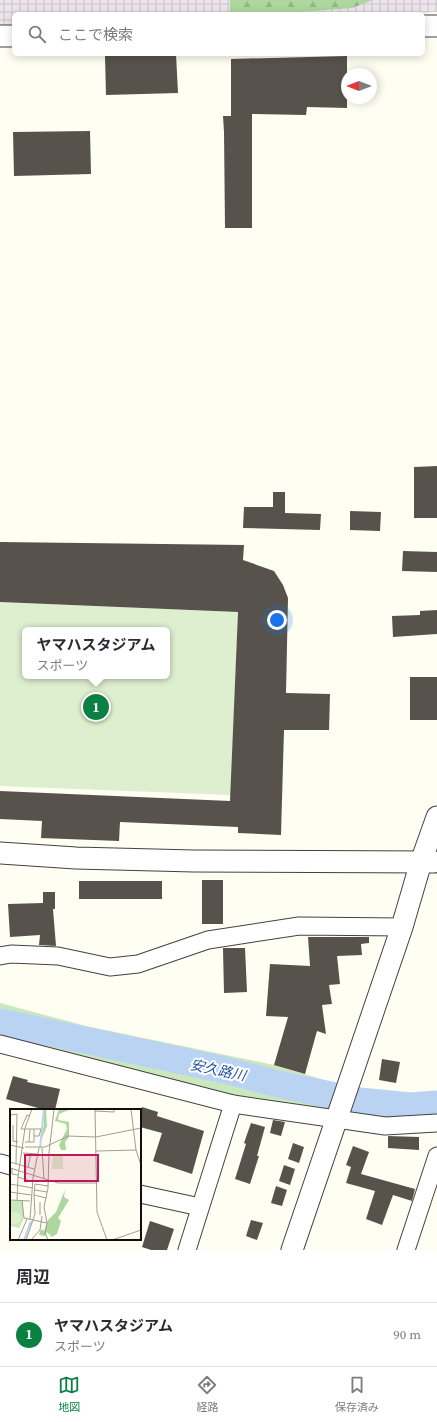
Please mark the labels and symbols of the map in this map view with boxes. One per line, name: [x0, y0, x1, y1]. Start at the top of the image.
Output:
north arrow: [341, 68, 377, 104]
your location: [267, 610, 287, 630]
pin: 1: [83, 692, 109, 722]
water label: 安久路川: [189, 1054, 249, 1086]
inset map: [10, 1109, 141, 1240]

